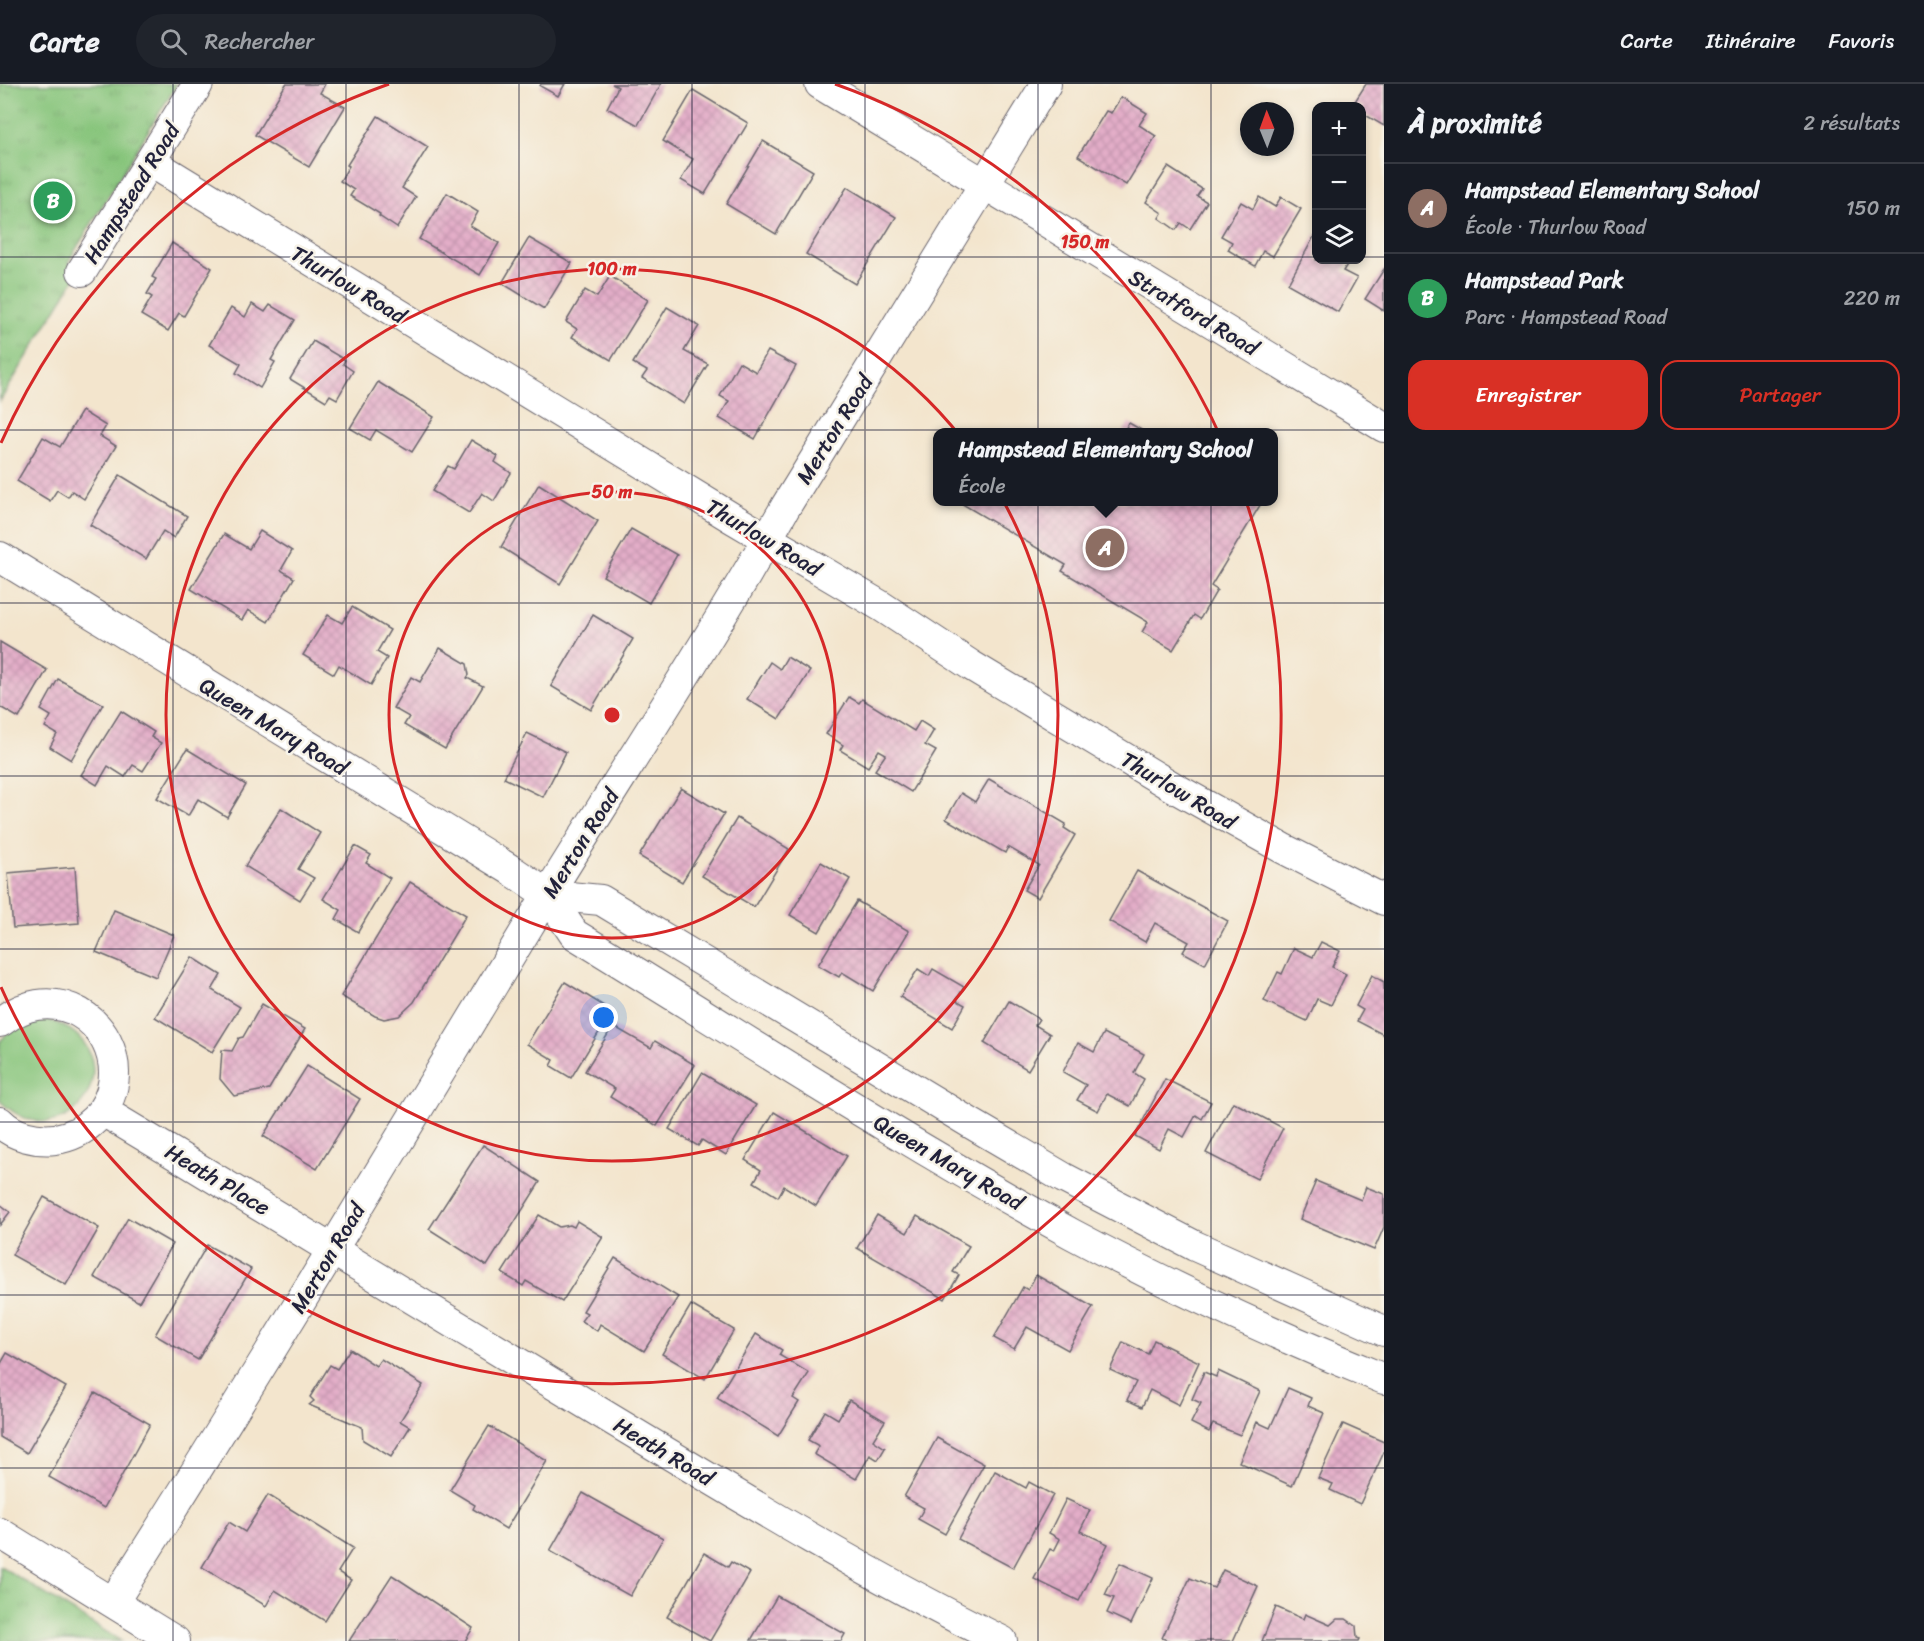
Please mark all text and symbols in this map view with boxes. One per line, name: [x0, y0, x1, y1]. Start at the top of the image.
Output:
search box: [136, 14, 556, 68]
text: Carte: [30, 17, 100, 66]
text: Rechercher: [205, 22, 314, 61]
text: Carte: [1621, 22, 1673, 60]
text: Itinéraire: [1706, 22, 1796, 60]
text: Favoris: [1829, 22, 1894, 60]
icon: search: [157, 25, 190, 58]
text: À proximité: [1408, 100, 1542, 146]
north arrow: [1240, 102, 1294, 156]
map controls: [1312, 102, 1366, 264]
button: +: [1312, 102, 1366, 156]
text: 2 résultats: [1803, 106, 1900, 141]
street label: Hampstead Road: [72, 114, 191, 272]
button: −: [1312, 156, 1366, 210]
text: Hampstead Elementary School: [1465, 171, 1759, 210]
pin: B: [34, 178, 72, 224]
text: A: [1421, 191, 1434, 226]
text: 150 m: [1846, 191, 1900, 226]
button: layers: [1312, 210, 1366, 264]
text: École · Thurlow Road: [1465, 210, 1646, 245]
text: 150 m: [1061, 226, 1109, 258]
street label: Thurlow Road: [283, 234, 416, 335]
text: 100 m: [588, 253, 637, 285]
street label: Stratford Road: [1121, 258, 1268, 368]
text: Hampstead Park: [1465, 261, 1624, 300]
text: B: [1421, 281, 1434, 316]
text: 220 m: [1844, 281, 1900, 316]
text: Parc · Hampstead Road: [1465, 300, 1667, 335]
button: Enregistrer: [1408, 360, 1648, 430]
button: Partager: [1660, 360, 1900, 430]
street label: Merton Road: [785, 365, 884, 492]
popup: [933, 428, 1278, 506]
text: Hampstead Elementary School: [958, 430, 1253, 469]
text: École: [958, 469, 1006, 504]
text: 50 m: [592, 476, 633, 508]
street label: Thurlow Road: [698, 487, 831, 588]
pin: A: [1086, 526, 1124, 570]
street label: Queen Mary Road: [192, 666, 357, 787]
centre of rings: [602, 705, 622, 725]
street label: Thurlow Road: [1113, 740, 1246, 841]
street label: Merton Road: [531, 779, 630, 906]
your location: [589, 1003, 618, 1032]
street label: Queen Mary Road: [866, 1103, 1033, 1222]
street label: Heath Place: [157, 1133, 278, 1226]
street label: Merton Road: [279, 1194, 377, 1321]
street label: Heath Road: [606, 1406, 723, 1498]

